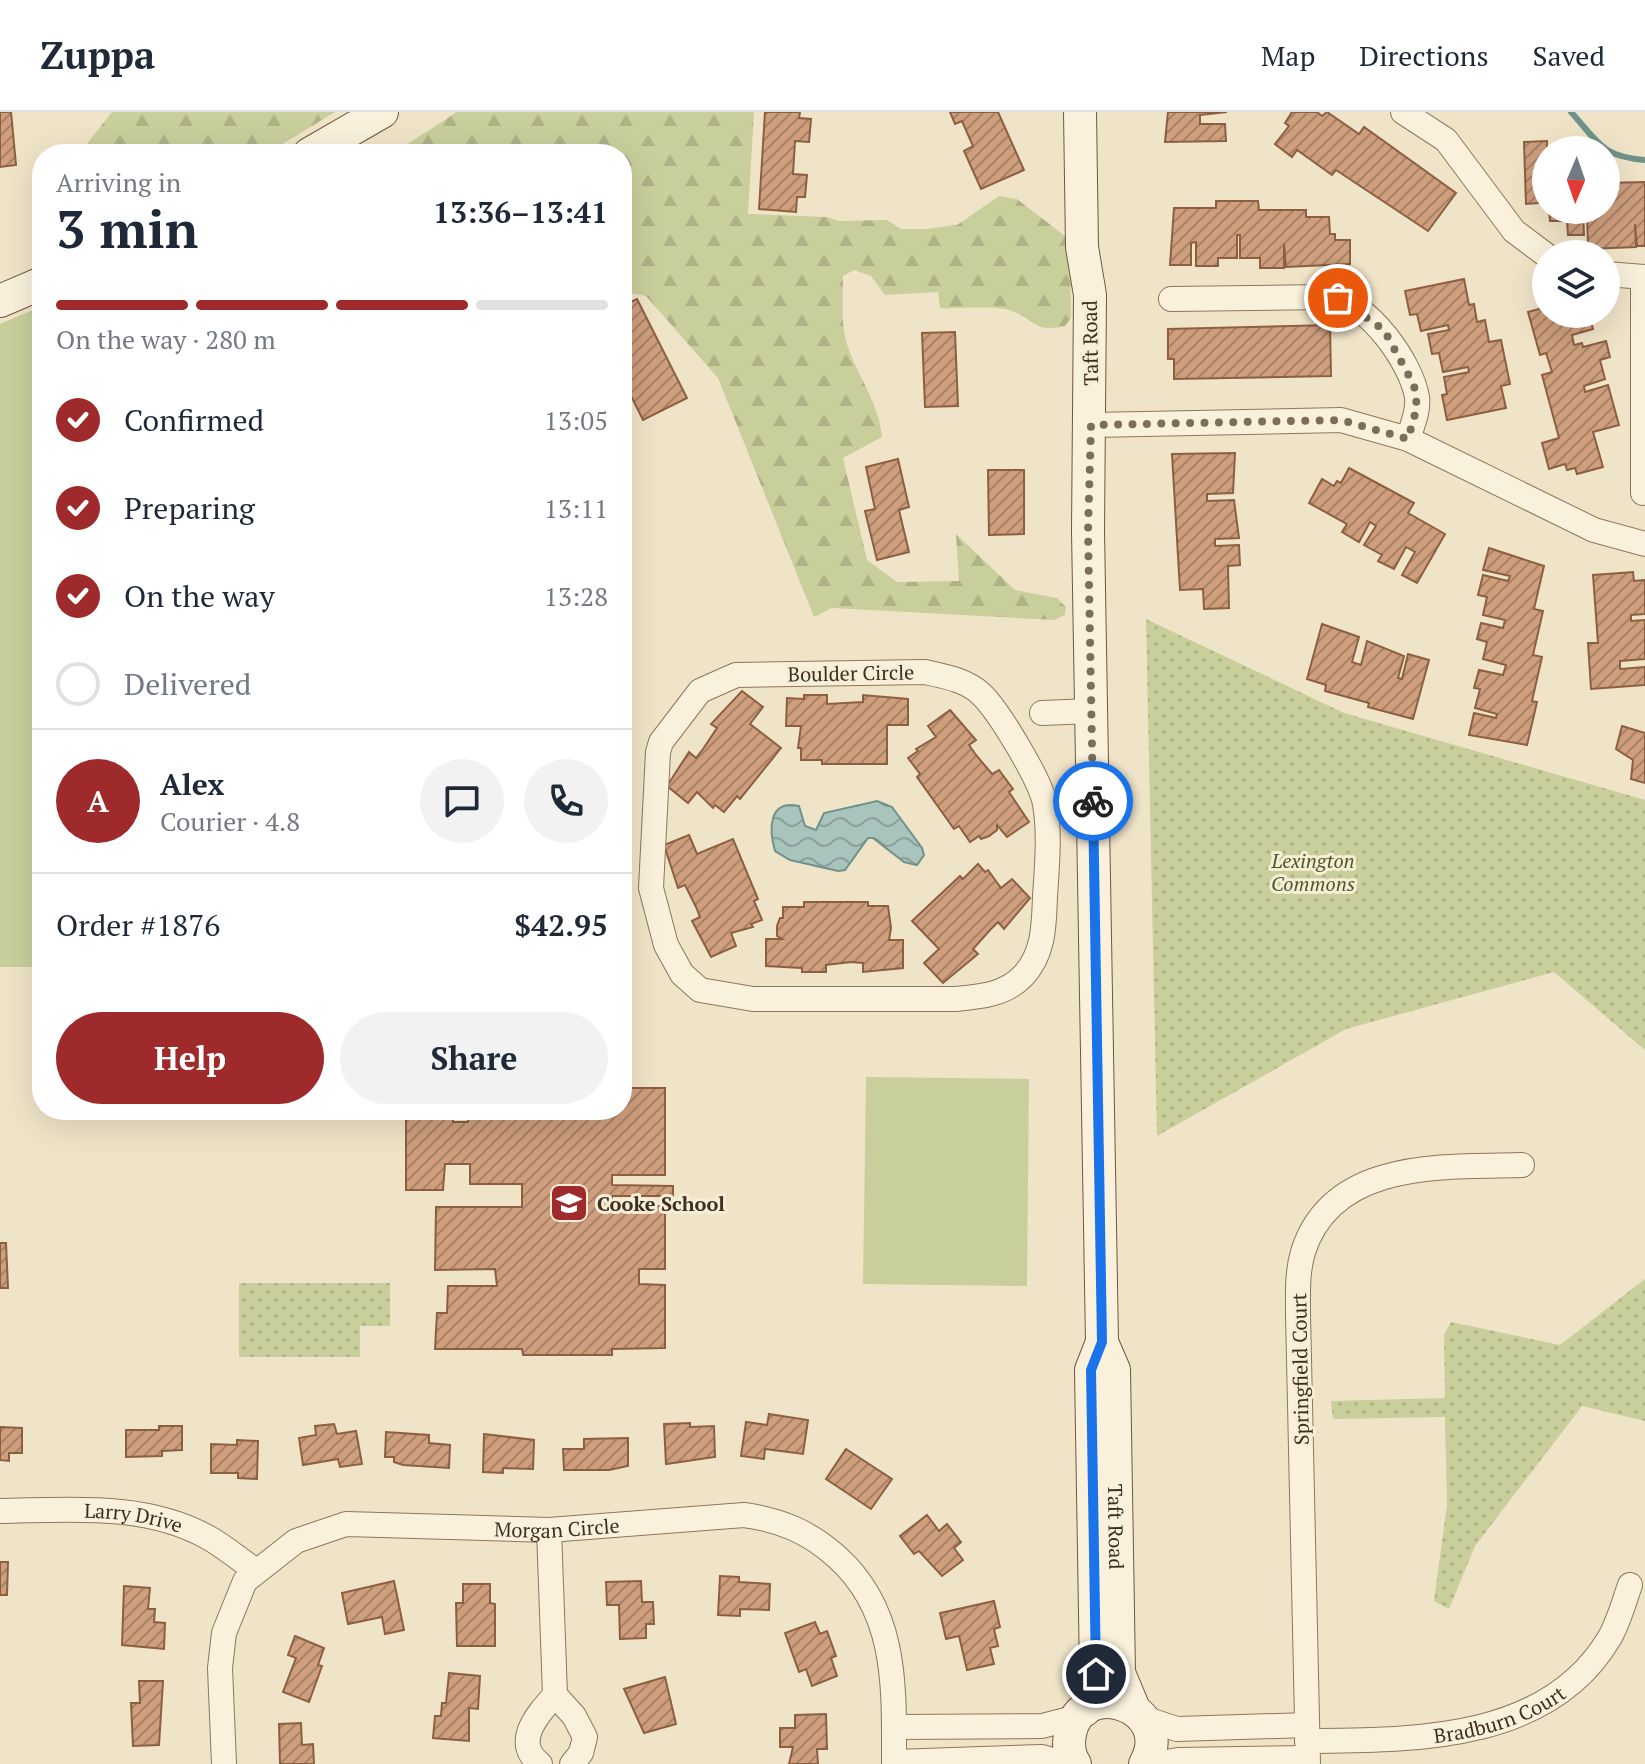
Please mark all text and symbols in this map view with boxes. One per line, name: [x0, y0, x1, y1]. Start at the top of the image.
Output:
text: Zuppa: [40, 30, 155, 80]
text: Map: [1261, 37, 1315, 74]
text: Directions: [1359, 37, 1489, 74]
text: Saved: [1533, 37, 1605, 74]
north arrow: [1532, 136, 1620, 224]
map controls: [1532, 136, 1620, 328]
text: Arriving in: [56, 165, 181, 199]
text: 13:36–13:41: [433, 192, 608, 232]
text: 3 min: [56, 194, 198, 263]
button: layers: [1532, 240, 1620, 328]
pin: [1304, 264, 1372, 332]
icon: bag: [1316, 276, 1360, 320]
street label: Taft Road: [1076, 300, 1104, 386]
text: On the way · 280 m: [56, 322, 276, 356]
icon: check: [56, 398, 100, 442]
text: Confirmed: [124, 400, 264, 440]
text: 13:05: [544, 403, 608, 437]
icon: check: [56, 486, 100, 530]
text: Preparing: [124, 488, 255, 528]
text: 13:11: [544, 491, 608, 525]
icon: check: [56, 574, 100, 618]
text: On the way: [124, 576, 275, 616]
text: 13:28: [544, 579, 608, 613]
street label: Boulder Circle: [788, 658, 914, 688]
text: Delivered: [124, 664, 251, 704]
button: chat: [420, 759, 504, 843]
button: phone: [524, 759, 608, 843]
courier: [1053, 761, 1133, 841]
text: Alex: [160, 764, 224, 804]
icon: bike: [1071, 779, 1115, 823]
text: A: [87, 781, 109, 821]
text: Courier · 4.8: [160, 804, 300, 838]
park label: Lexington Commons: [1270, 847, 1355, 897]
text: Order #1876: [56, 905, 220, 945]
text: $42.95: [514, 905, 608, 945]
button: Help: [56, 1012, 324, 1104]
button: Share: [340, 1012, 608, 1104]
school or university icon: Cooke School: [548, 1182, 590, 1224]
place label: Cooke School: [597, 1190, 725, 1217]
street label: Springfield Court: [1285, 1292, 1315, 1445]
street label: Taft Road: [1102, 1484, 1131, 1570]
street label: Larry Drive: [84, 1496, 186, 1538]
street label: Morgan Circle: [494, 1511, 620, 1544]
pin: [1062, 1640, 1130, 1708]
icon: home: [1074, 1652, 1118, 1696]
street label: Bradburn Court: [1432, 1679, 1571, 1749]

